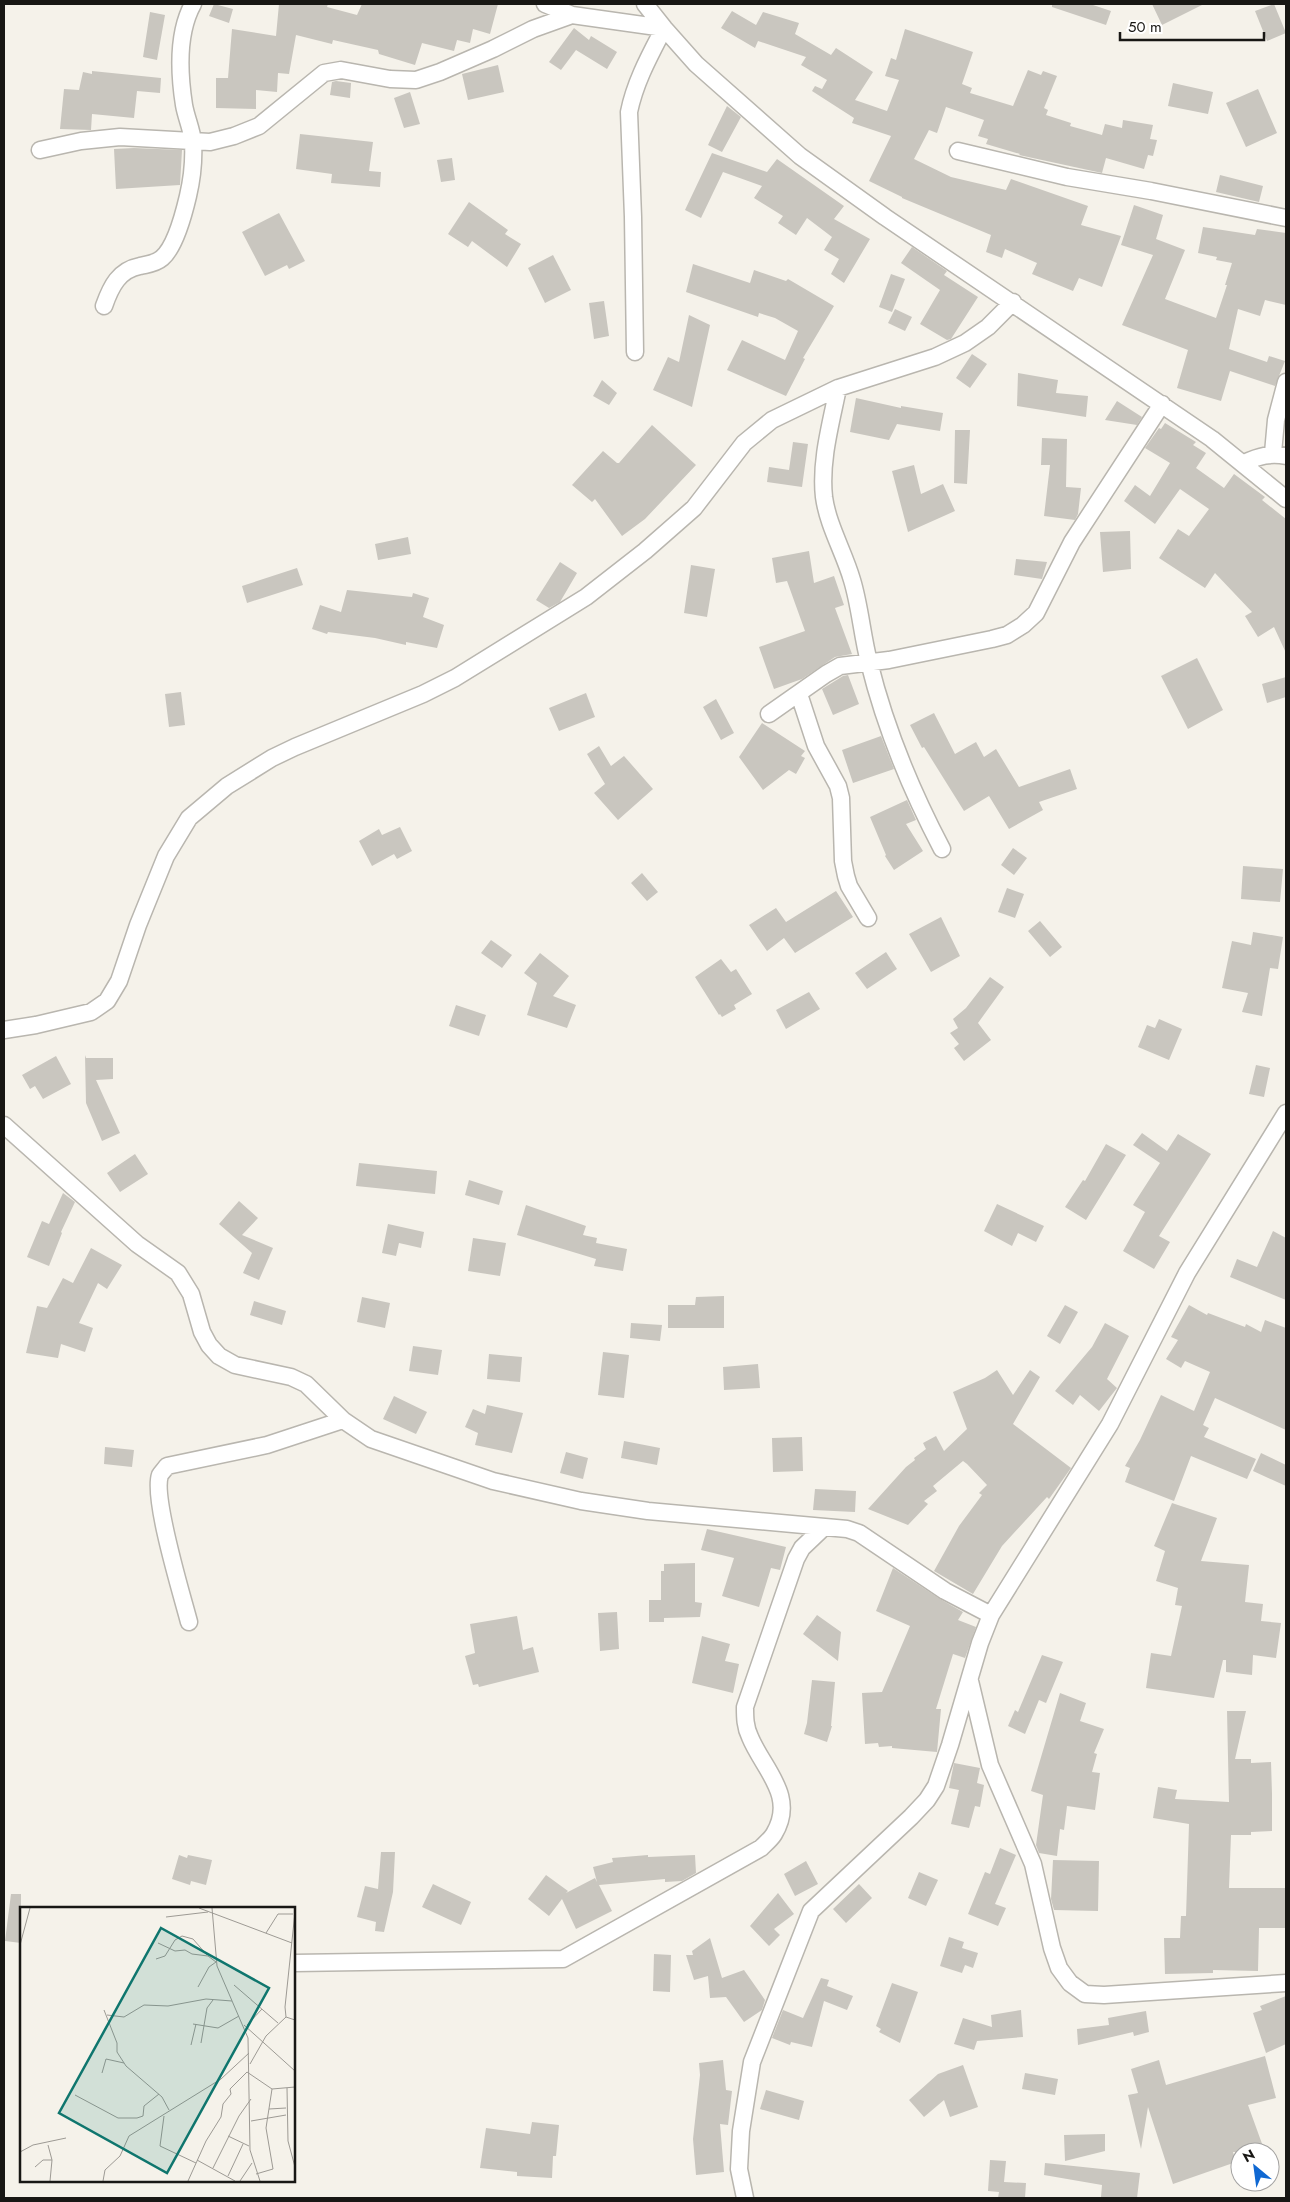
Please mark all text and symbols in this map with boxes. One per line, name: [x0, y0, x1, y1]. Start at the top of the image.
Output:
scale bar: [1120, 10, 1264, 42]
text: 50 m: [1128, 16, 1162, 38]
inset map: [20, 1907, 295, 2182]
north arrow: [1230, 2142, 1280, 2192]
text: N: [1239, 2144, 1258, 2167]

